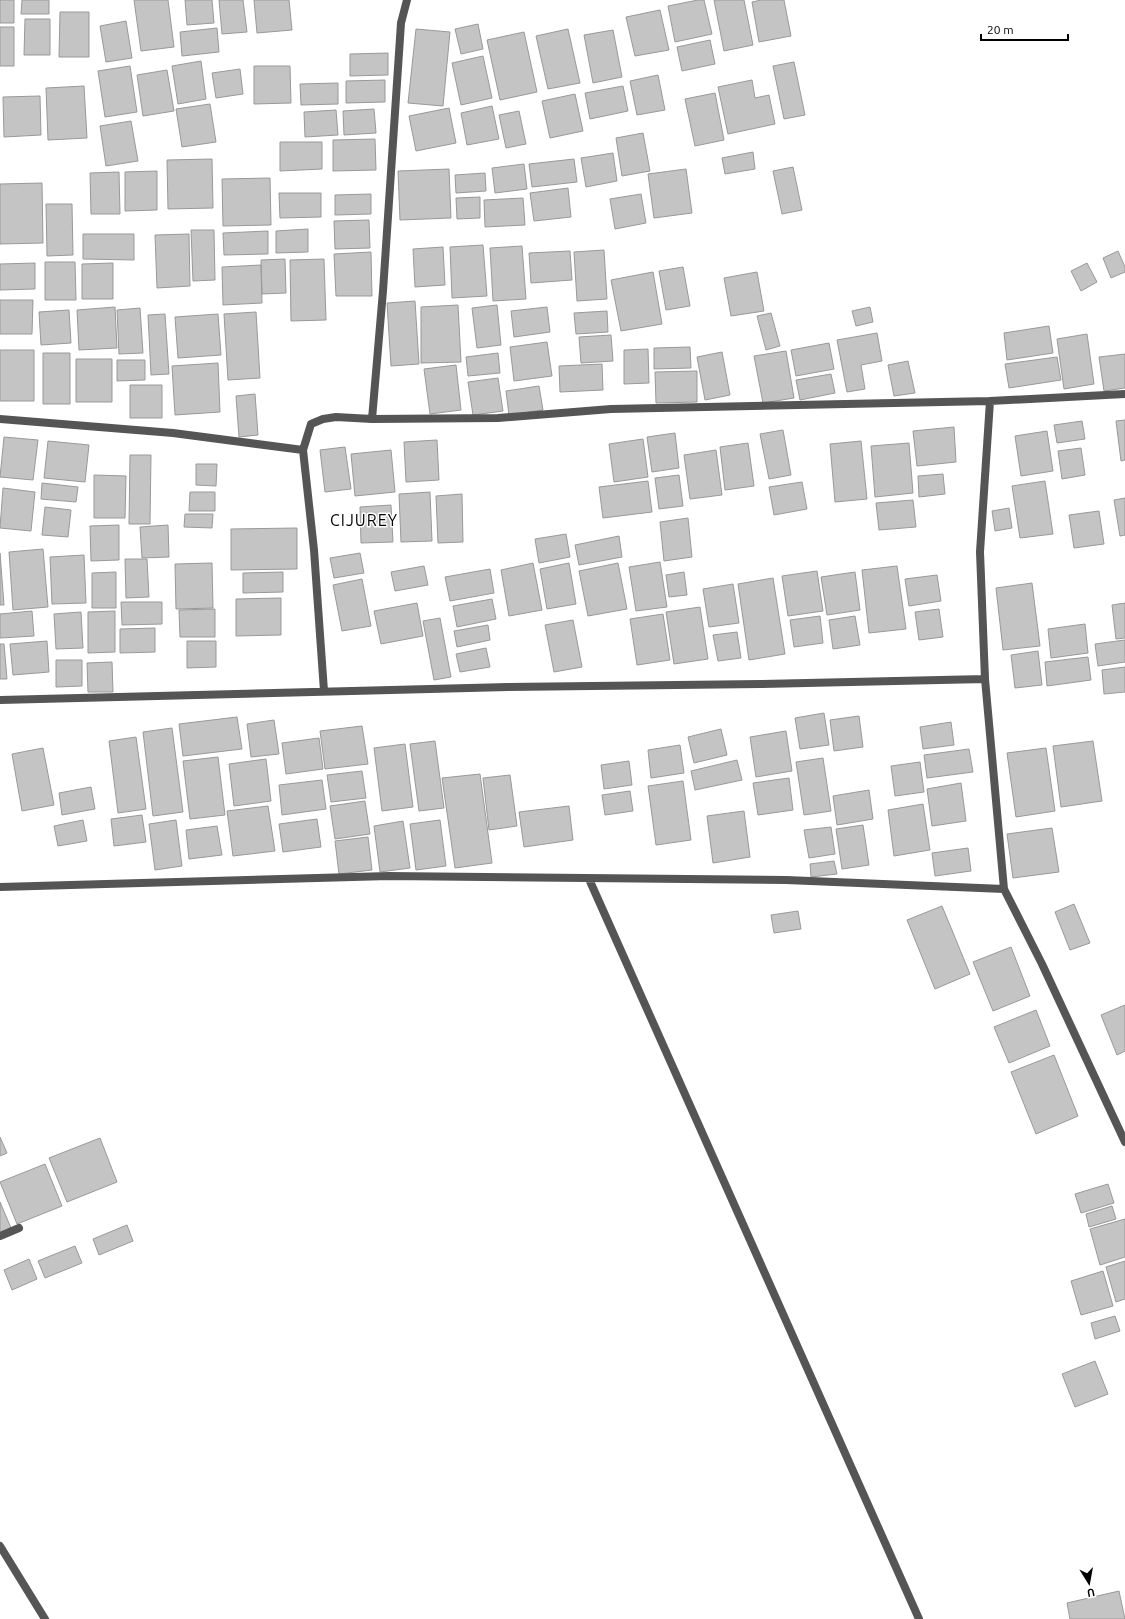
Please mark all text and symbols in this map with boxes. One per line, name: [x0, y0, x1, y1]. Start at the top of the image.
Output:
scale bar: [981, 16, 1068, 42]
text: 20 m: [987, 23, 1014, 36]
district label: CIJUREY: [330, 511, 398, 529]
north arrow: [1069, 1563, 1109, 1603]
text: U: [1086, 1586, 1096, 1599]

